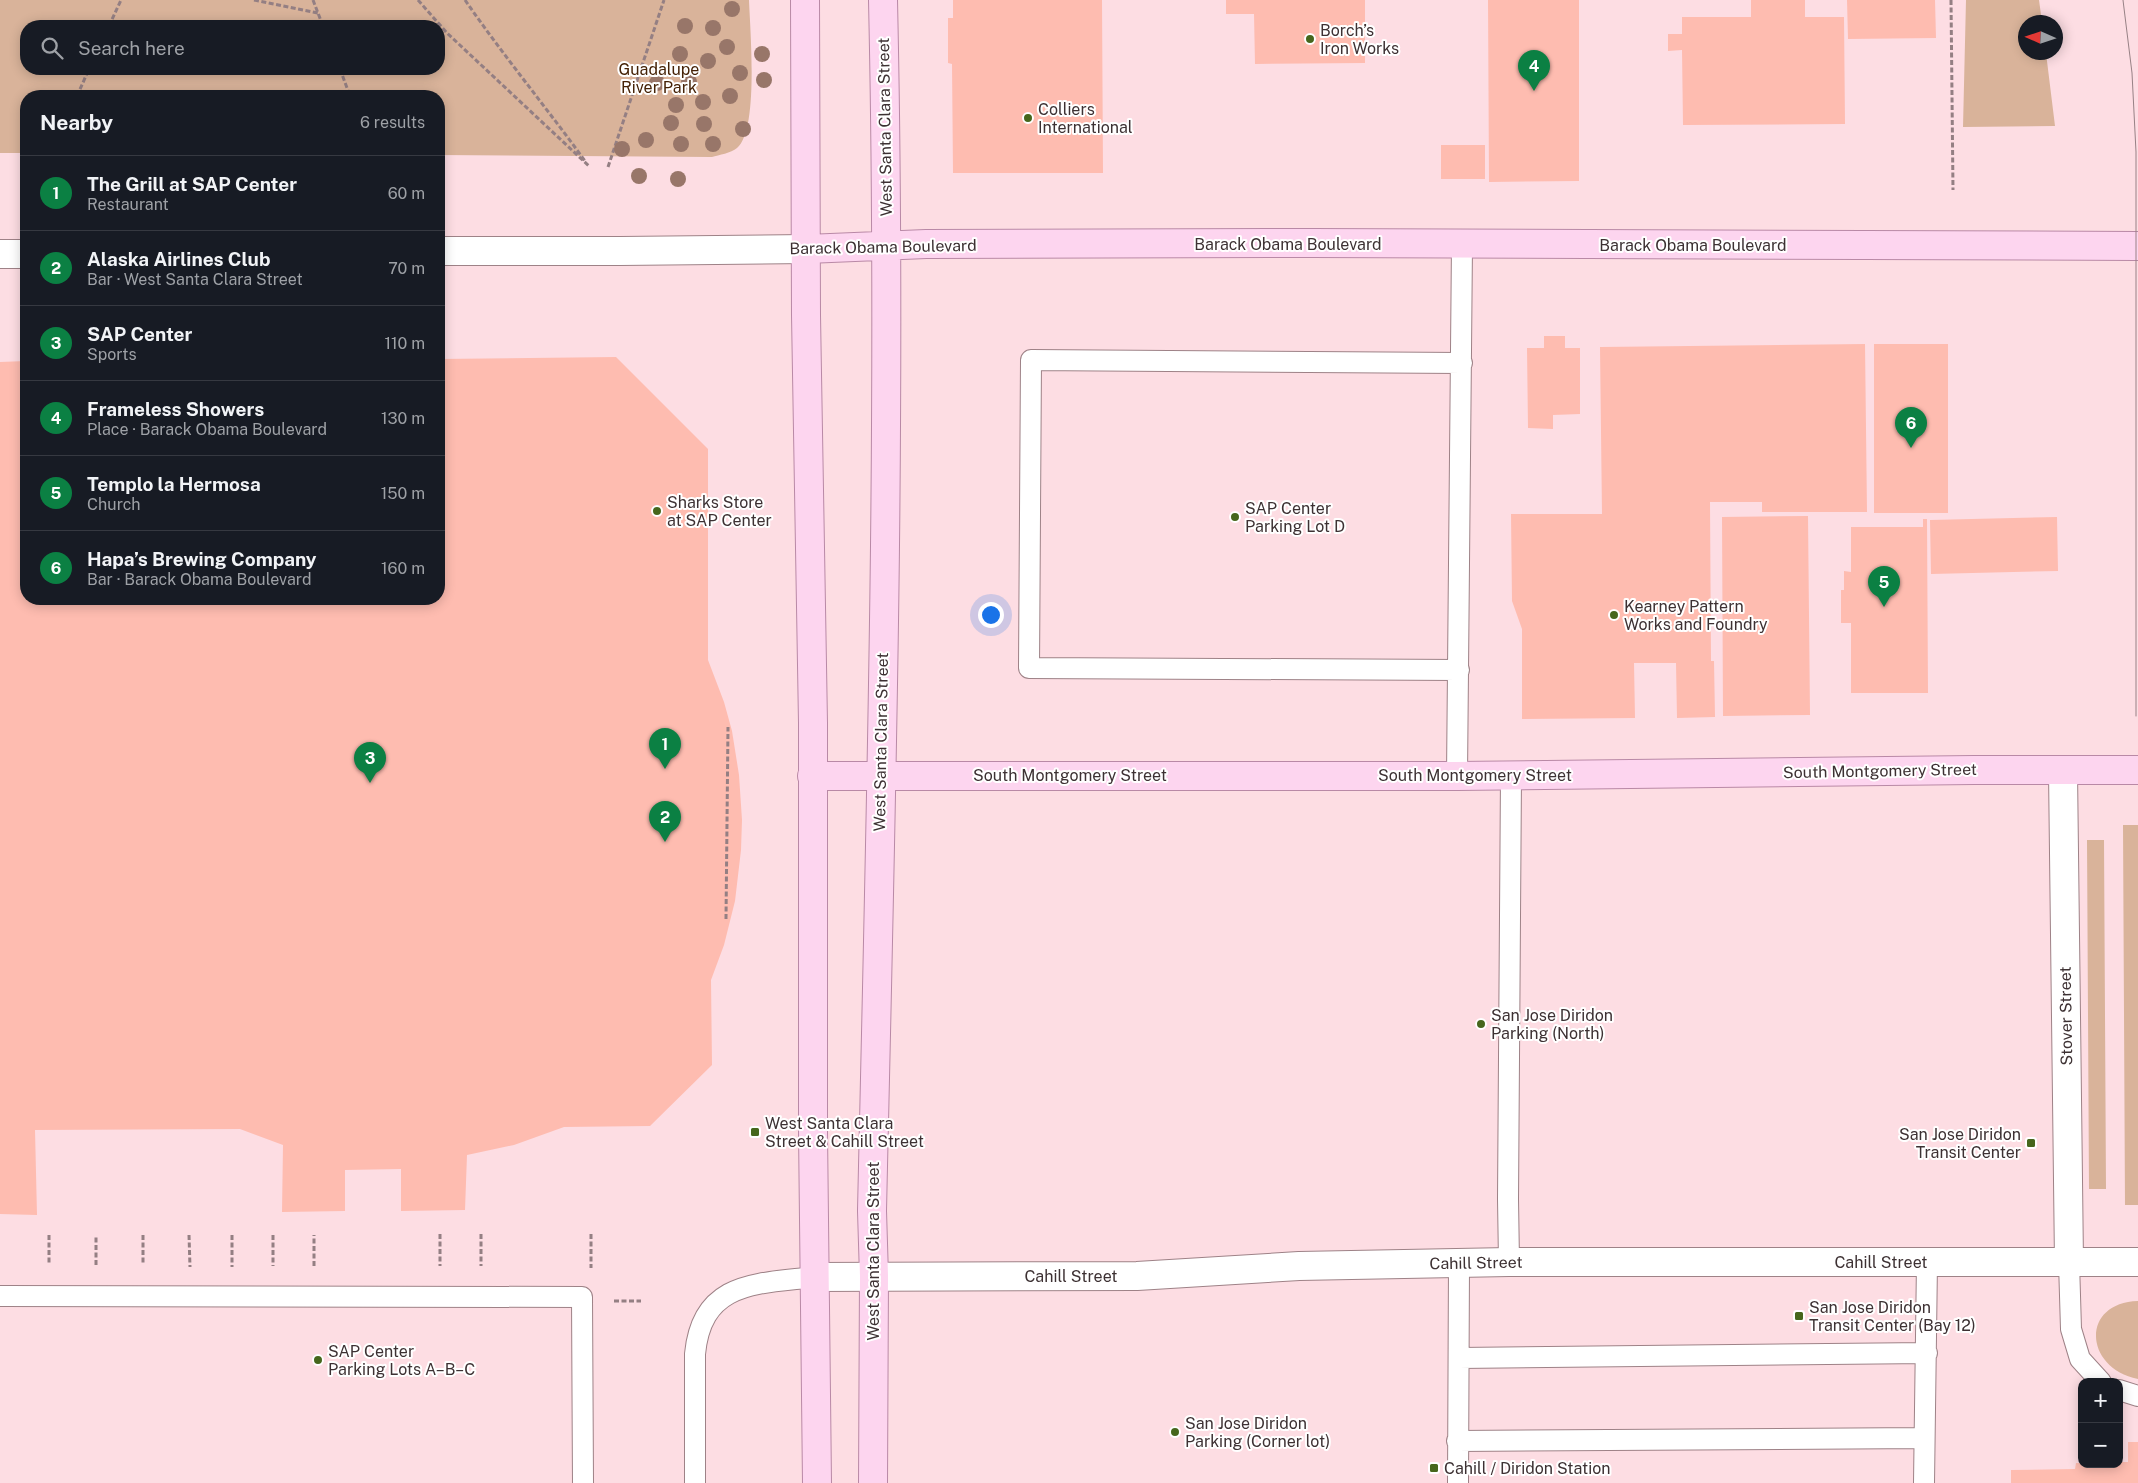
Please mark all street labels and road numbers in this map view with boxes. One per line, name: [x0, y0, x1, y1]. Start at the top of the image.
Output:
street label: West Santa Clara Street: [874, 37, 896, 217]
street label: Barack Obama Boulevard: [1194, 235, 1382, 254]
street label: Barack Obama Boulevard: [789, 236, 977, 258]
street label: Barack Obama Boulevard: [1599, 236, 1787, 255]
street label: West Santa Clara Street: [870, 652, 892, 832]
street label: South Montgomery Street: [1783, 760, 1977, 782]
street label: South Montgomery Street: [973, 766, 1167, 785]
street label: South Montgomery Street: [1378, 766, 1572, 785]
street label: Stover Street: [2056, 966, 2076, 1066]
street label: West Santa Clara Street: [864, 1162, 883, 1340]
street label: Cahill Street: [1429, 1253, 1523, 1273]
street label: Cahill Street: [1834, 1253, 1928, 1272]
street label: Cahill Street: [1024, 1267, 1118, 1286]

